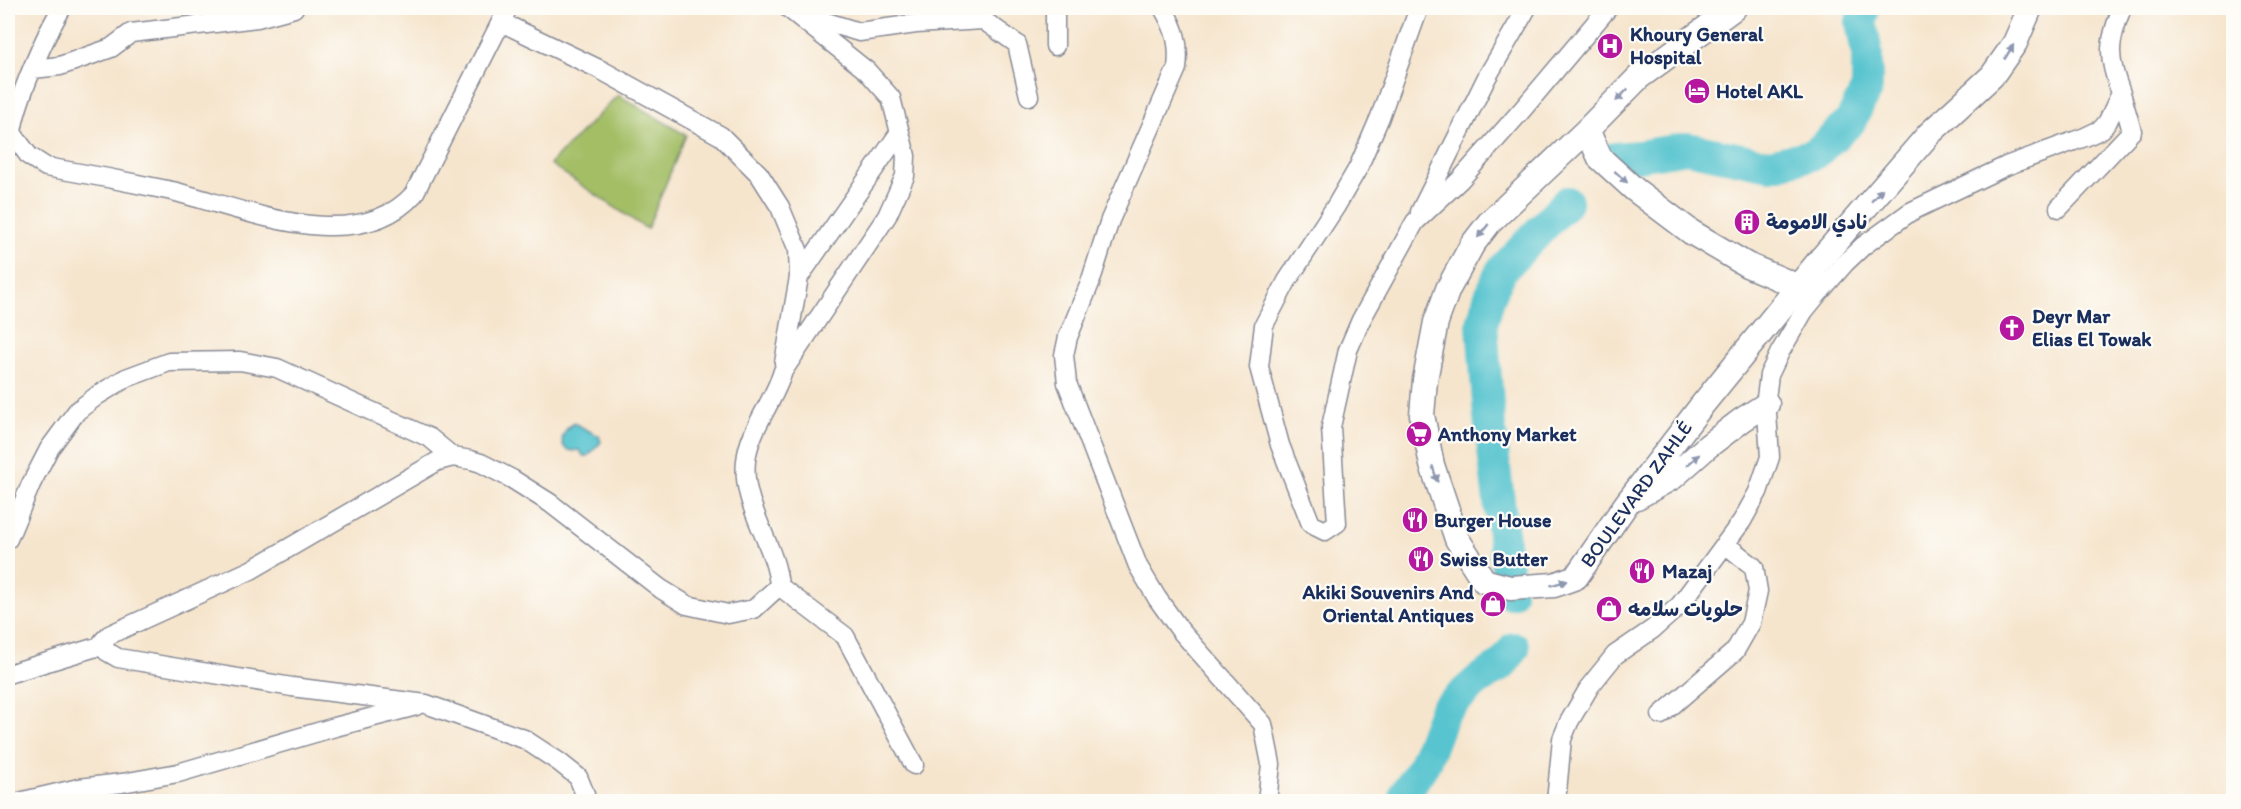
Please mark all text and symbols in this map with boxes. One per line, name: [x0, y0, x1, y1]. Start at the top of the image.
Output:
place label: Khoury General Hospital: [1630, 22, 1764, 70]
hospital icon: Khoury General Hospital: [1595, 31, 1625, 61]
one-way arrow: [2004, 44, 2015, 60]
hotel icon: Hotel AKL: [1682, 76, 1712, 106]
place label: Hotel AKL: [1716, 79, 1804, 103]
one-way arrow: [1615, 87, 1629, 102]
one-way arrow: [1613, 170, 1628, 183]
one-way arrow: [1870, 188, 1883, 203]
building icon: نادي الامومة: [1732, 207, 1762, 237]
place label: نادي الامومة: [1766, 210, 1867, 238]
one-way arrow: [1476, 223, 1489, 239]
place label: Deyr Mar Elias El Towak: [2032, 304, 2152, 351]
church icon: Deyr Mar Elias El Towak: [1997, 313, 2027, 343]
street label: BOULEVARD ZAHLÉ: [1575, 416, 1697, 572]
supermarket icon: Anthony Market: [1404, 419, 1434, 449]
place label: Anthony Market: [1437, 422, 1577, 447]
one-way arrow: [1685, 454, 1700, 467]
one-way arrow: [1431, 465, 1440, 483]
restaurant icon: Burger House: [1400, 505, 1430, 535]
place label: Burger House: [1434, 508, 1552, 533]
restaurant icon: Swiss Butter: [1406, 544, 1436, 574]
place label: Swiss Butter: [1440, 547, 1549, 571]
restaurant icon: Mazaj: [1627, 556, 1657, 586]
place label: Mazaj: [1662, 559, 1712, 584]
one-way arrow: [1550, 577, 1568, 587]
place label: Akiki Souvenirs And Oriental Antiques: [1301, 580, 1474, 628]
shop icon: Akiki Souvenirs And Oriental Antiques: [1478, 589, 1508, 619]
shop icon: حلويات سلامه: [1594, 594, 1624, 624]
place label: حلويات سلامه: [1628, 597, 1743, 623]

